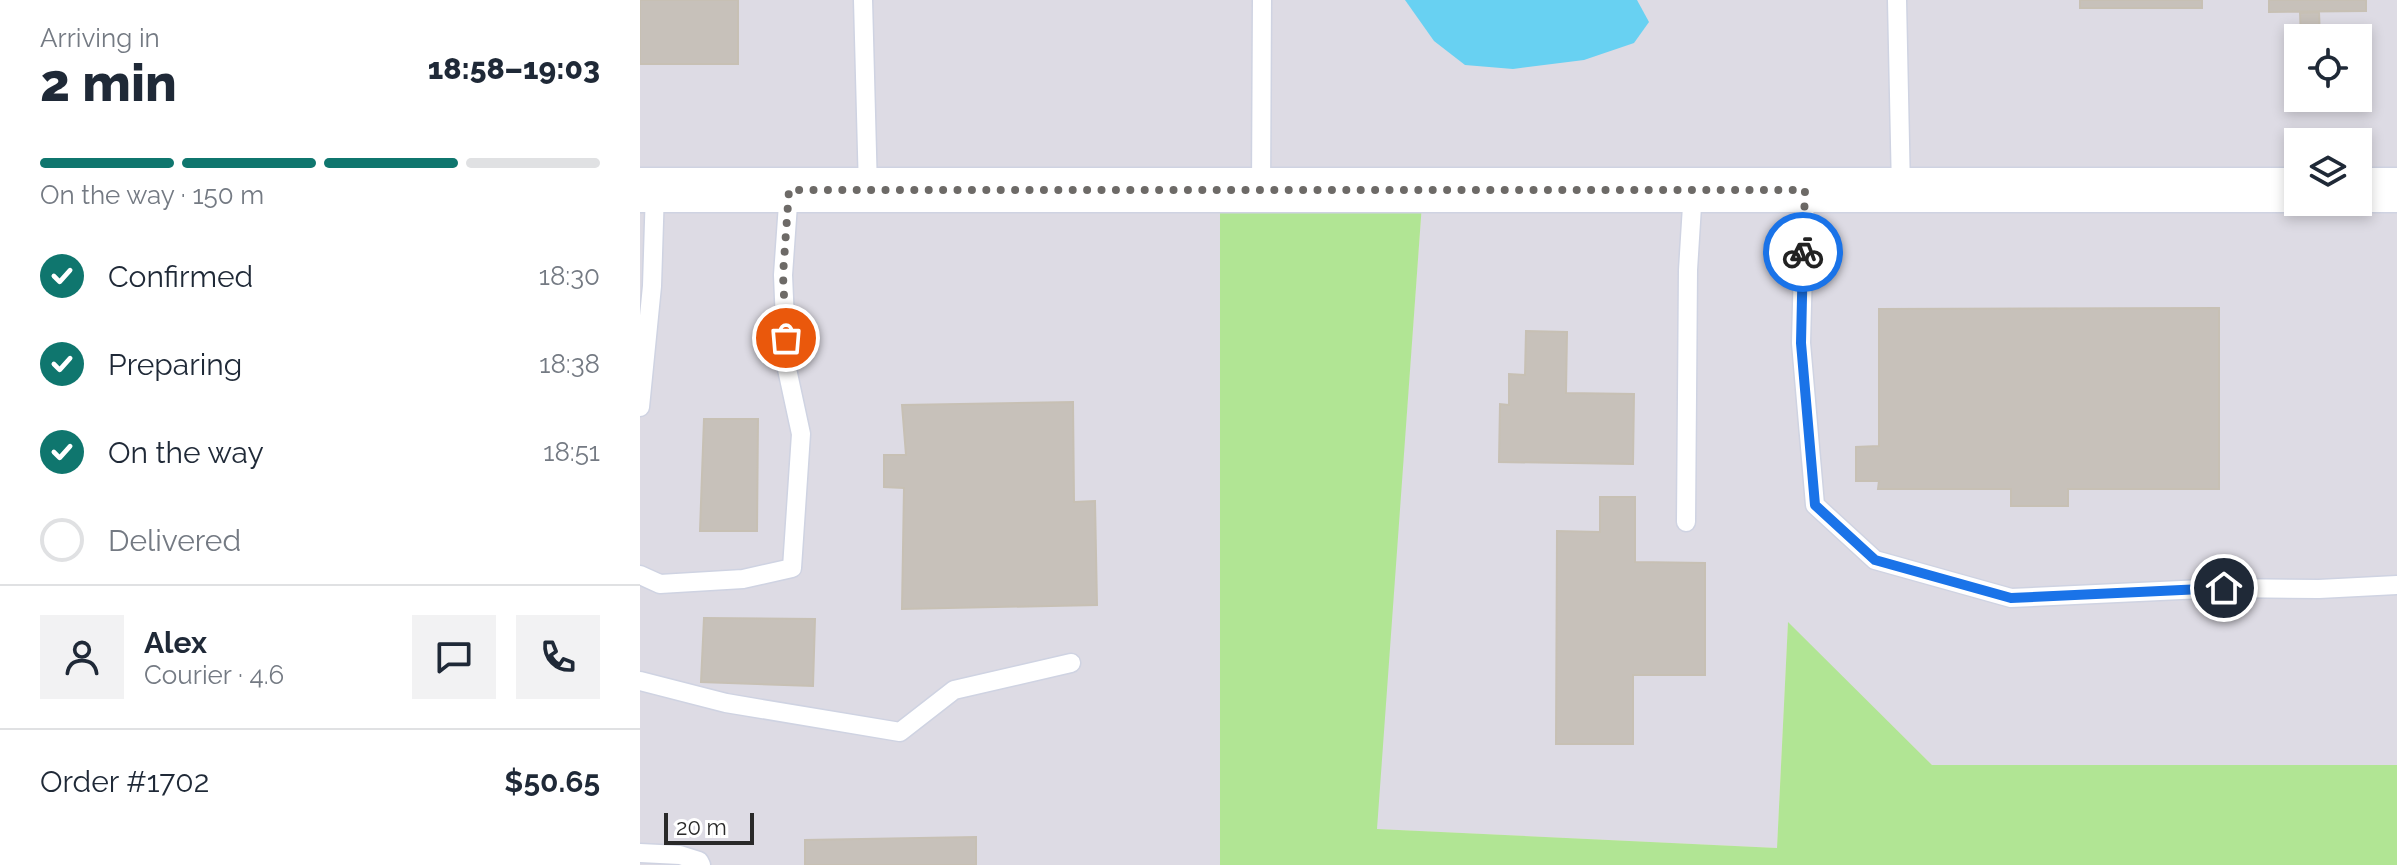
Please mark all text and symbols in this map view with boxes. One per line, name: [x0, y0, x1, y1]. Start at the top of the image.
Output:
text: Arriving in: [40, 23, 160, 53]
map controls: [2284, 24, 2372, 216]
button: locate: [2284, 24, 2372, 112]
text: 18:58–19:03: [428, 51, 600, 86]
text: 2 min: [40, 52, 177, 113]
button: layers: [2284, 128, 2372, 216]
text: On the way · 150 m: [40, 180, 264, 210]
courier: [1763, 212, 1843, 292]
icon: bike: [1781, 230, 1825, 274]
icon: check: [40, 254, 84, 298]
text: Confirmed: [108, 259, 253, 294]
text: 18:30: [539, 261, 600, 291]
pin: [752, 304, 820, 372]
icon: bag: [764, 316, 808, 360]
icon: check: [40, 342, 84, 386]
text: Preparing: [108, 347, 242, 382]
text: 18:38: [539, 349, 600, 379]
icon: check: [40, 430, 84, 474]
text: On the way: [108, 435, 264, 470]
text: 18:51: [543, 437, 600, 467]
text: Delivered: [108, 523, 241, 558]
pin: [2190, 554, 2258, 622]
icon: home: [2202, 566, 2246, 610]
button: person: [40, 615, 124, 699]
button: chat: [412, 615, 496, 699]
button: phone: [516, 615, 600, 699]
text: Alex: [144, 625, 207, 660]
text: Courier · 4.6: [144, 660, 284, 690]
text: Order #1702: [40, 764, 209, 799]
text: $50.65: [504, 764, 600, 799]
scale bar: [664, 809, 754, 845]
text: 20 m: [676, 814, 727, 840]

